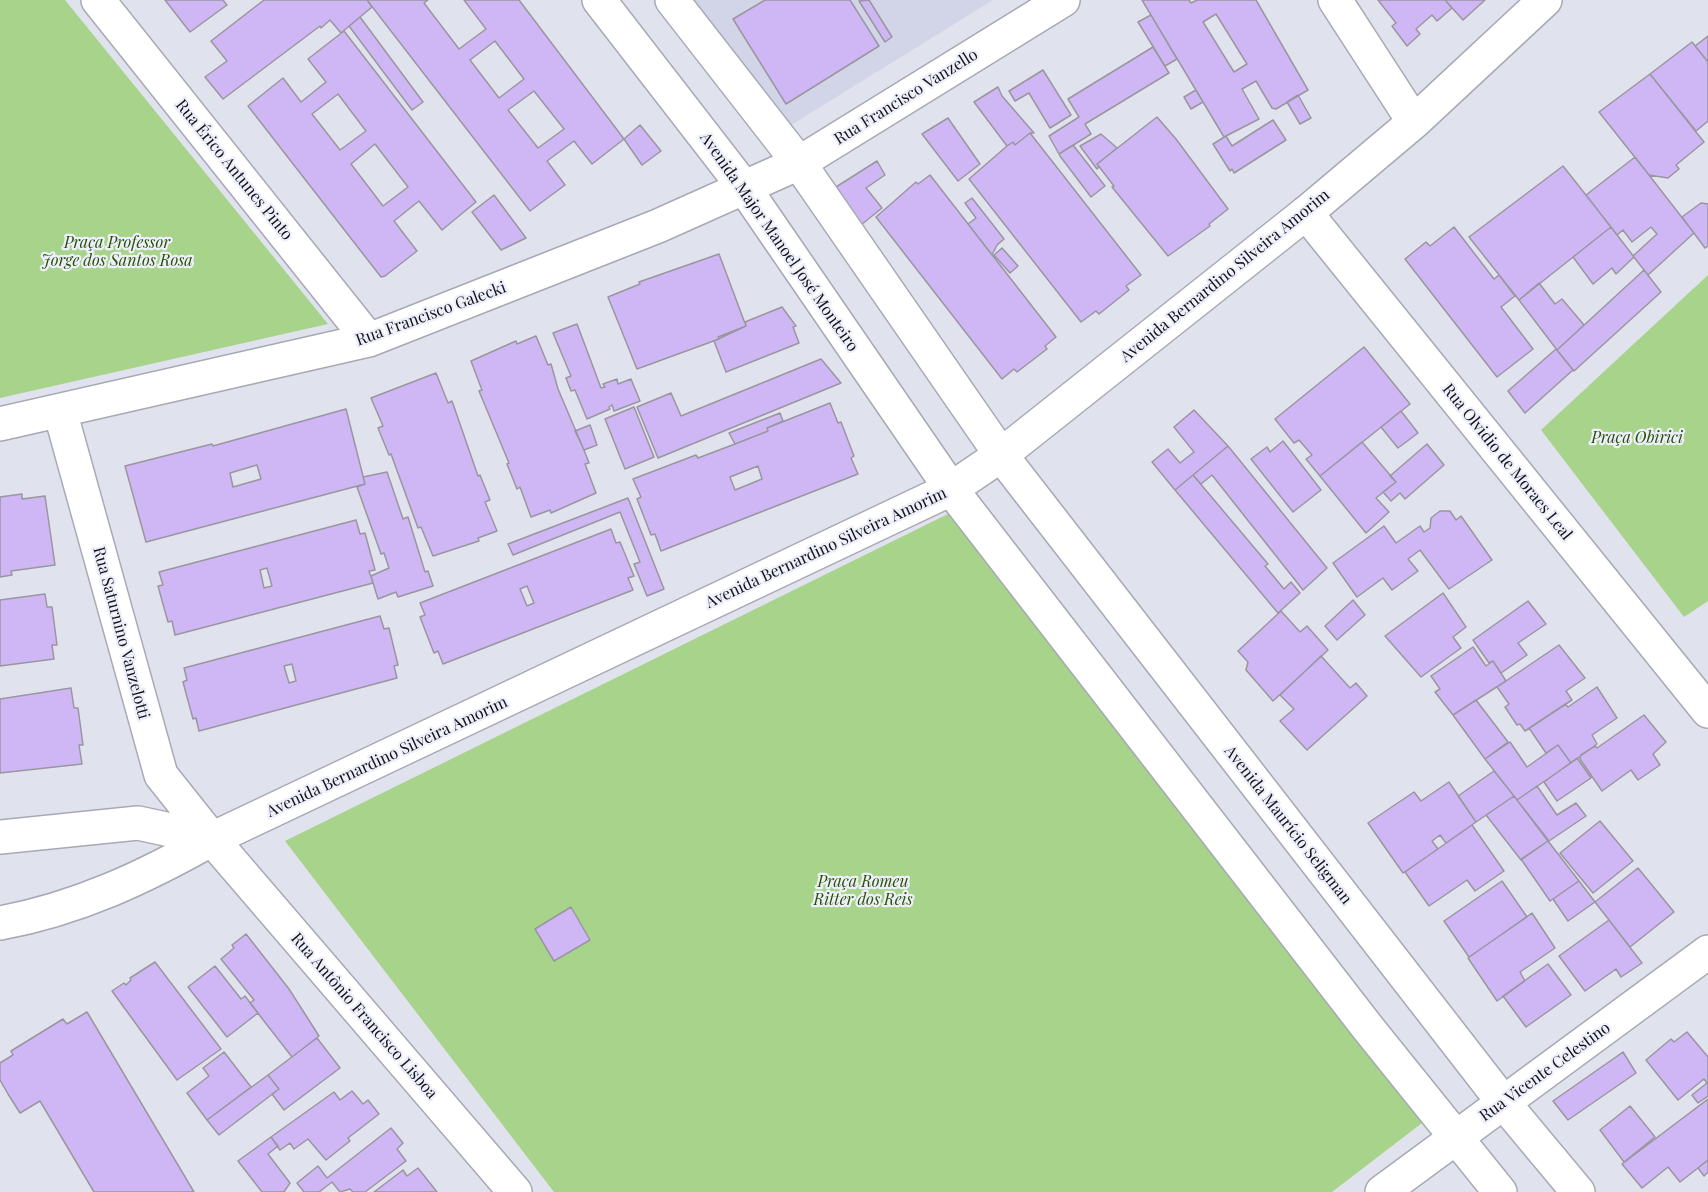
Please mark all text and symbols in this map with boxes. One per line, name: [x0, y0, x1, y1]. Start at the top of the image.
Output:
street label: Rua Francisco Vanzello: [831, 45, 981, 149]
street label: Rua Érico Antunes Pinto: [171, 96, 297, 244]
street label: Avenida Major Manoel José Monteiro: [696, 129, 862, 355]
street label: Avenida Bernardino Silveira Amorim: [1117, 186, 1333, 366]
park label: Praça Professor Jorge dos Santos Rosa: [41, 233, 193, 271]
street label: Rua Francisco Galecki: [353, 278, 509, 350]
street label: Rua Olvidio de Moraes Leal: [1438, 380, 1576, 544]
park label: Praça Obirici: [1591, 428, 1683, 448]
street label: Avenida Bernardino Silveira Amorim: [702, 484, 950, 612]
street label: Rua Saturnino Vanzelotti: [89, 545, 153, 721]
street label: Avenida Bernardino Silveira Amorim: [263, 693, 511, 821]
street label: Avenida Maurício Seligman: [1220, 742, 1356, 908]
park label: Praça Romeu Ritter dos Reis: [814, 872, 912, 910]
street label: Rua Antônio Francisco Lisboa: [287, 929, 441, 1103]
street label: Rua Vicente Celestino: [1476, 1018, 1614, 1126]

